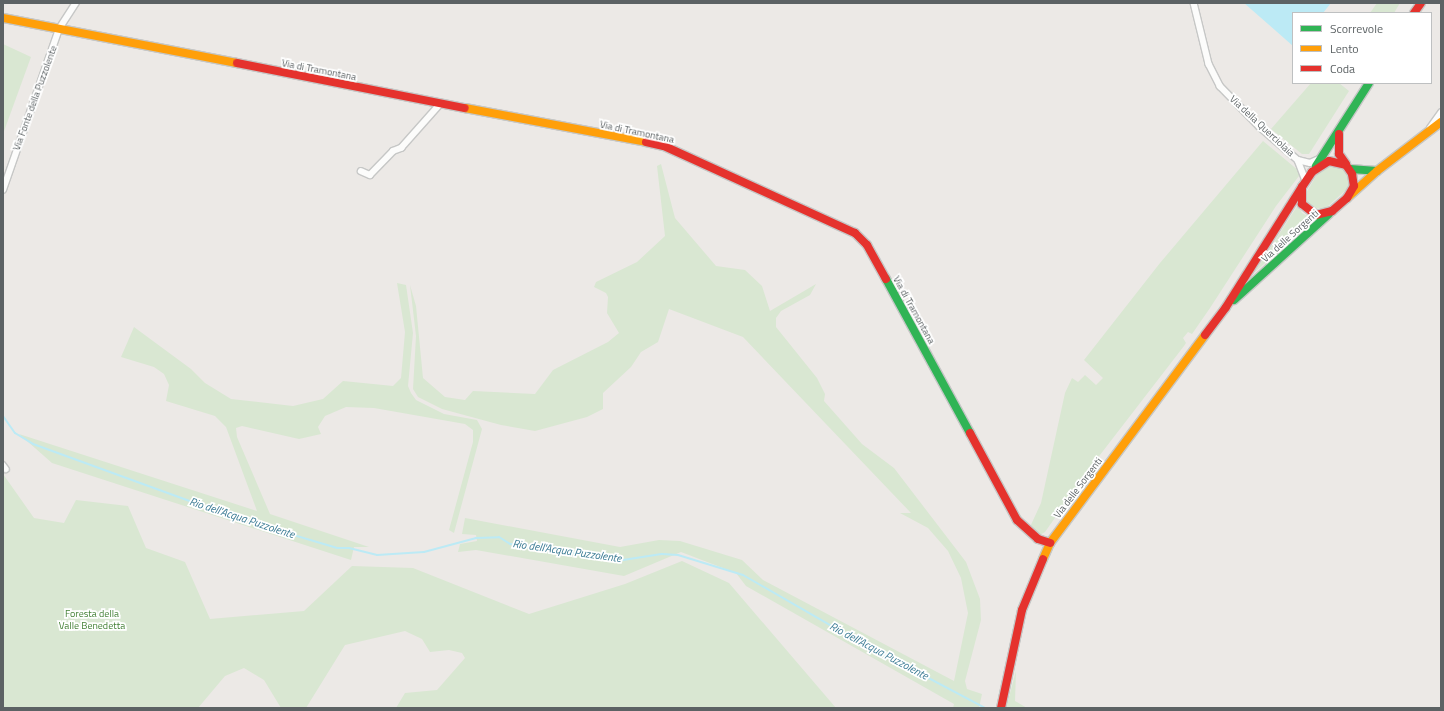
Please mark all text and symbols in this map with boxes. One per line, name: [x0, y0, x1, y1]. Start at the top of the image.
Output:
legend: [1292, 12, 1432, 84]
text: Scorrevole: [1330, 19, 1383, 38]
text: Lento: [1330, 39, 1359, 58]
street label: Via Fonte della Puzzolente: [10, 44, 60, 152]
street label: Via di Tramontana: [281, 57, 357, 83]
text: Coda: [1330, 59, 1355, 78]
street label: Via della Querciolaia: [1227, 93, 1297, 159]
street label: Via di Tramontana: [599, 118, 675, 146]
street label: Via delle Sorgenti: [1259, 207, 1321, 265]
street label: Via di Tramontana: [890, 274, 938, 346]
street label: Via delle Sorgenti: [1051, 455, 1105, 521]
water label: Rio dell'Acqua Puzzolente: [188, 495, 296, 541]
water label: Rio dell'Acqua Puzzolente: [512, 537, 622, 565]
park label: Foresta della Valle Benedetta: [59, 607, 125, 630]
water label: Rio dell'Acqua Puzzolente: [827, 619, 931, 683]

